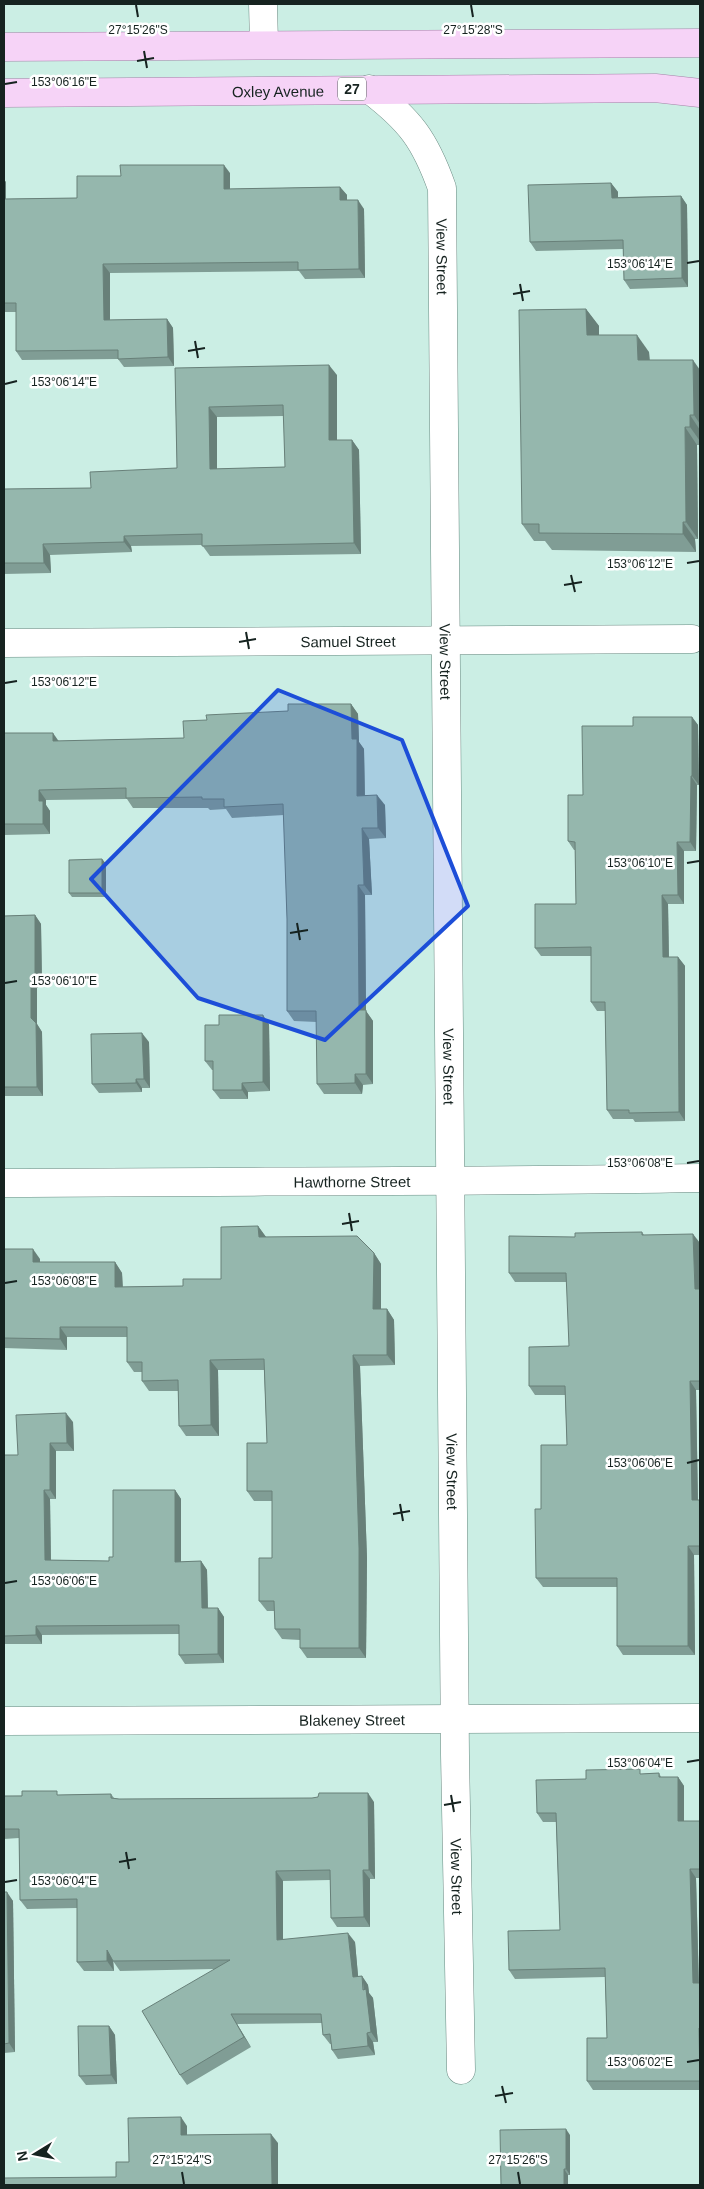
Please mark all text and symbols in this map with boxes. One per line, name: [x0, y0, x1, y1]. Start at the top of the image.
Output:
text: 27°15'26"S: [108, 23, 168, 37]
text: 27°15'28"S: [443, 23, 503, 37]
text: 153°06'16"E: [31, 75, 97, 89]
road number: 27: [338, 78, 366, 100]
street label: Oxley Avenue: [232, 82, 324, 100]
street label: View Street: [434, 218, 451, 296]
text: 153°06'14"E: [607, 257, 673, 271]
text: 153°06'14"E: [31, 375, 97, 389]
text: 153°06'12"E: [607, 557, 673, 571]
street label: View Street: [437, 623, 455, 701]
street label: Samuel Street: [300, 632, 396, 650]
text: 153°06'12"E: [31, 675, 97, 689]
text: 153°06'10"E: [607, 856, 673, 870]
text: 153°06'10"E: [31, 974, 97, 988]
street label: View Street: [440, 1028, 458, 1106]
text: 153°06'08"E: [607, 1156, 673, 1170]
street label: Hawthorne Street: [294, 1172, 411, 1190]
text: 153°06'08"E: [31, 1274, 97, 1288]
street label: View Street: [444, 1433, 461, 1511]
text: 153°06'06"E: [607, 1456, 673, 1470]
text: 153°06'06"E: [31, 1574, 97, 1588]
street label: Blakeney Street: [299, 1711, 406, 1728]
text: 153°06'04"E: [607, 1756, 673, 1770]
street label: View Street: [448, 1838, 467, 1916]
text: 153°06'04"E: [31, 1874, 97, 1888]
text: 153°06'02"E: [607, 2055, 673, 2069]
north arrow: [10, 2129, 60, 2179]
text: N: [13, 2150, 31, 2163]
text: 27°15'24"S: [152, 2153, 212, 2167]
text: 27°15'26"S: [488, 2153, 548, 2167]

